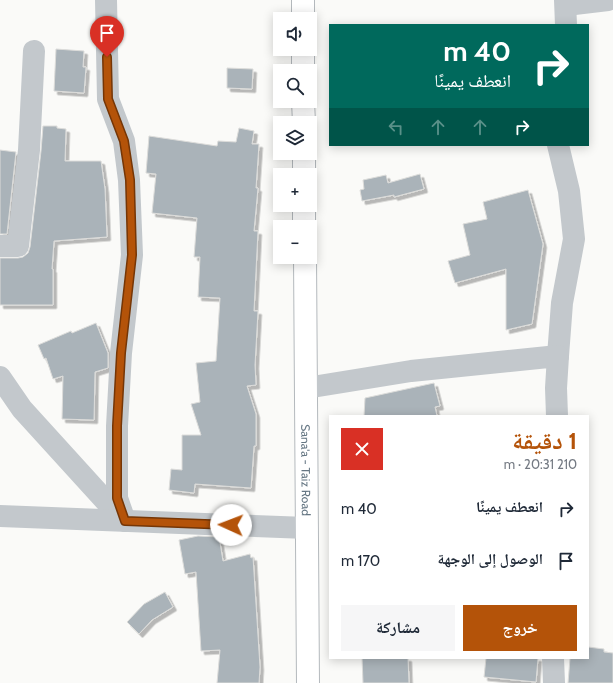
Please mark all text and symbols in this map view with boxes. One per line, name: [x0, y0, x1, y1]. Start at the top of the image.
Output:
map controls: [273, 12, 317, 264]
button: sound: [273, 12, 317, 56]
pin: [90, 16, 124, 57]
icon: arrive: [96, 22, 118, 44]
text: 40 m: [443, 34, 511, 68]
icon: right: [525, 40, 577, 92]
button: search: [273, 64, 317, 108]
text: انعطف يمينًا: [434, 70, 511, 92]
button: layers: [273, 116, 317, 160]
icon: left: [385, 116, 407, 138]
icon: ahead: [427, 116, 449, 138]
icon: ahead: [469, 116, 491, 138]
icon: right: [511, 116, 533, 138]
button: +: [273, 168, 317, 212]
button: −: [273, 220, 317, 264]
street label: Sana'a - Taiz Road: [299, 424, 314, 516]
text: 1 دقيقة: [512, 426, 577, 455]
button: close: [341, 428, 383, 470]
text: 210 m · 20:31: [504, 456, 577, 472]
text: انعطف يمينًا: [476, 498, 543, 516]
icon: right: [555, 498, 577, 520]
text: 40 m: [341, 500, 377, 518]
position arrow: [210, 504, 252, 546]
text: الوصول إلى الوجهة: [438, 550, 543, 568]
icon: arrive: [555, 550, 577, 572]
text: 170 m: [341, 552, 380, 570]
button: مشاركة: [341, 605, 455, 651]
button: خروج: [463, 605, 577, 651]

